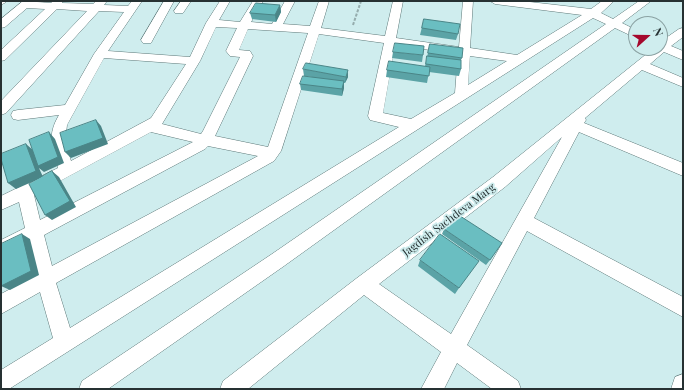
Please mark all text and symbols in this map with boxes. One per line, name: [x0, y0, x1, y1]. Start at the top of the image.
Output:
north arrow: [628, 16, 668, 56]
text: N: [650, 25, 667, 38]
street label: Jagdish Sachdeva Marg: [400, 181, 498, 259]

